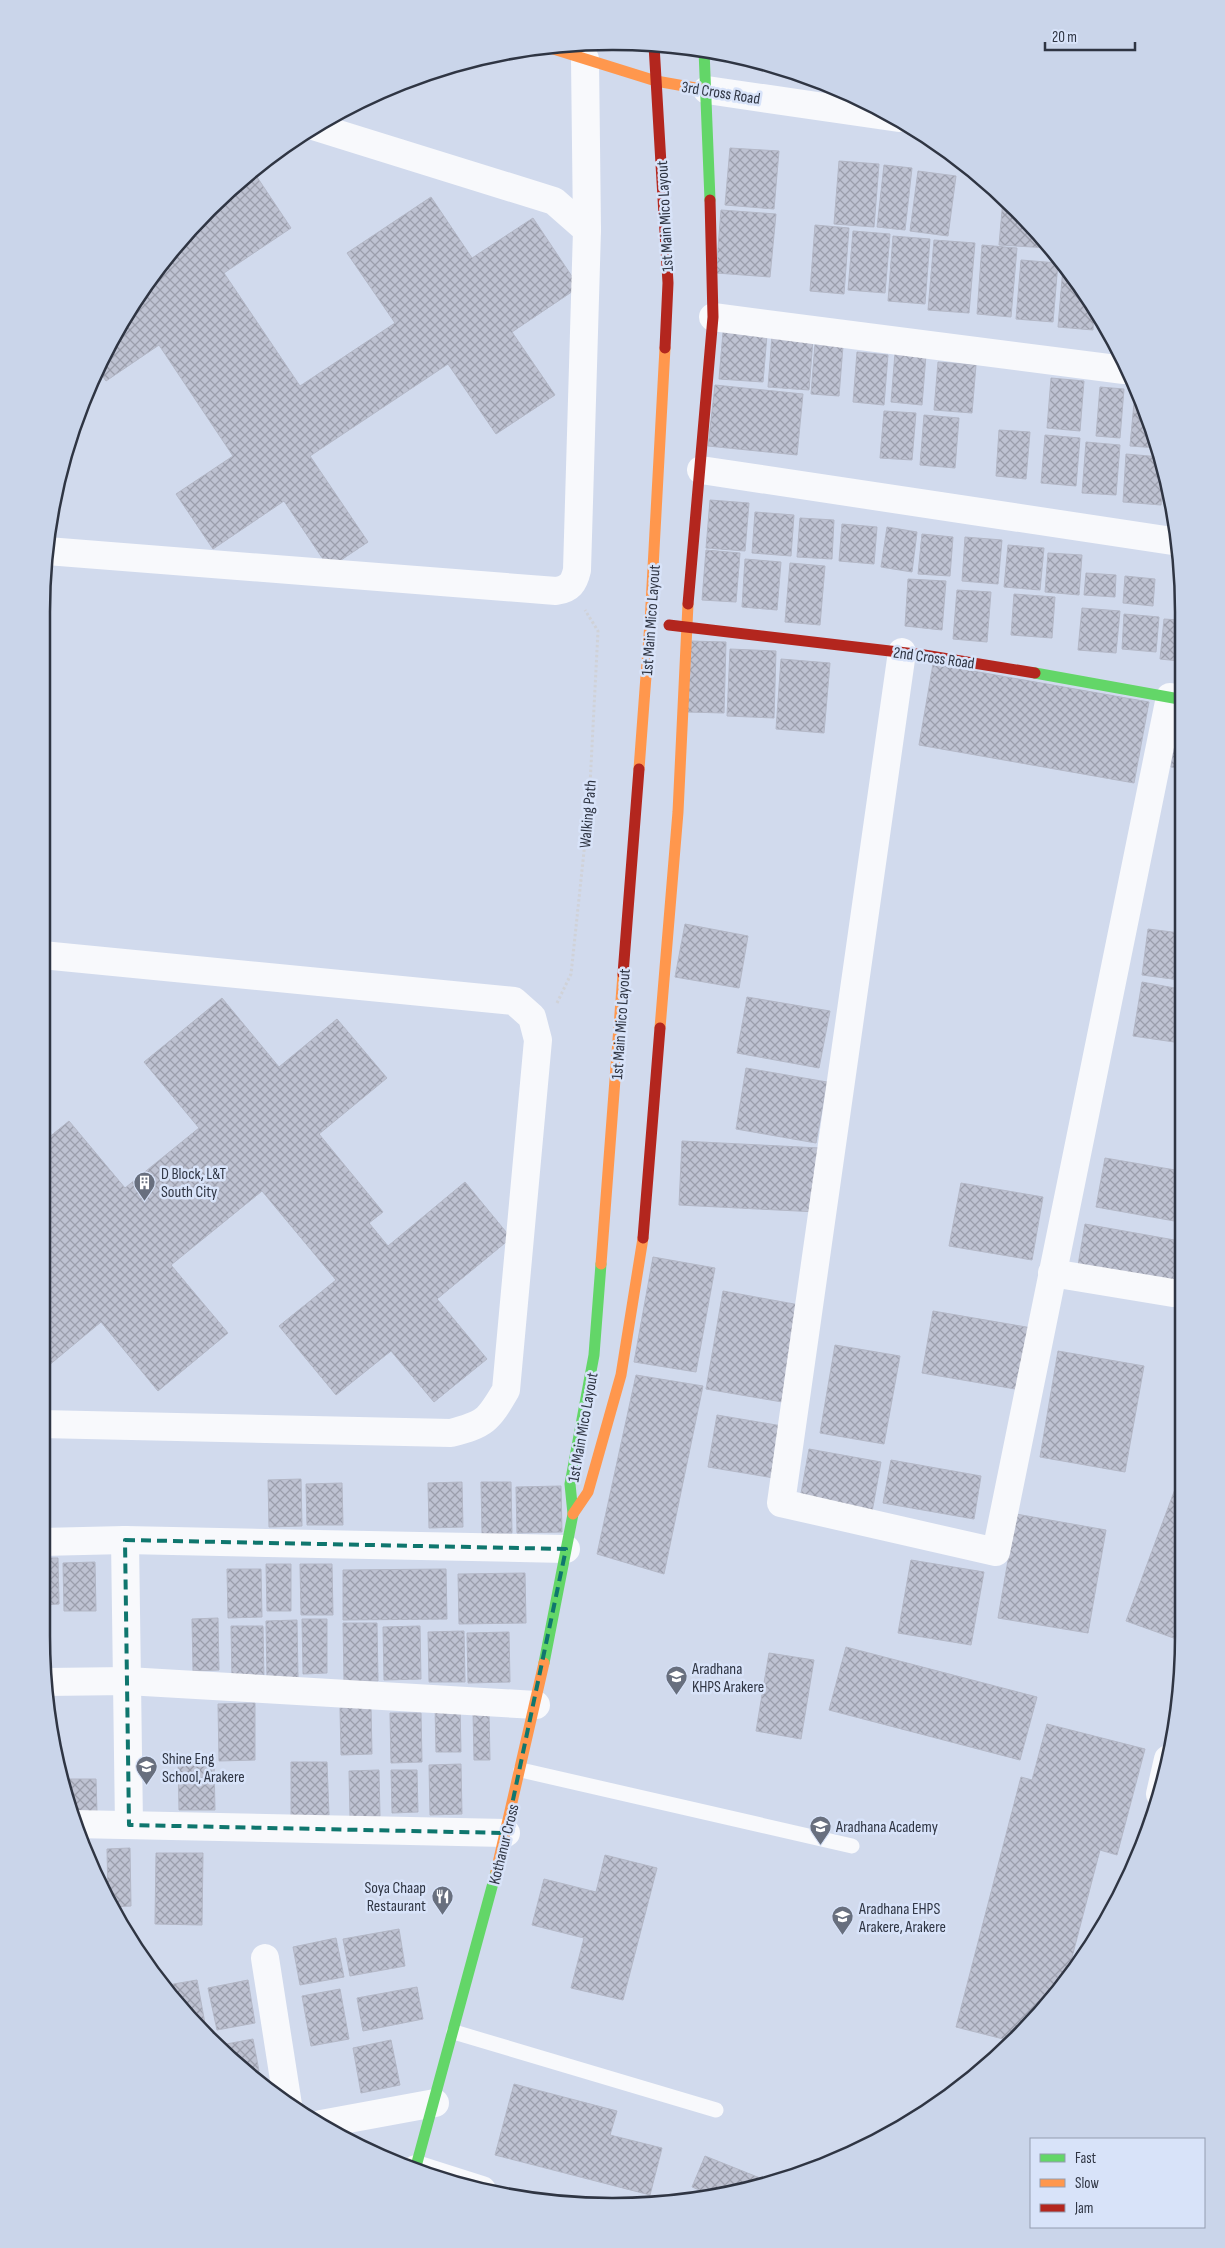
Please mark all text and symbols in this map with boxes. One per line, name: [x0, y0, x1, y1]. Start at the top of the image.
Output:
scale bar: [1045, 20, 1135, 52]
text: 20 m: [1052, 28, 1077, 47]
street label: 3rd Cross Road: [680, 78, 761, 109]
street label: 1st Main Mico Layout: [653, 160, 678, 272]
street label: 1st Main Mico Layout: [638, 564, 665, 676]
street label: 2nd Cross Road: [892, 643, 976, 674]
street label: Walking Path: [576, 779, 601, 849]
street label: 1st Main Mico Layout: [608, 968, 635, 1080]
place label: D Block, L&T South City: [161, 1165, 226, 1202]
building icon: D Block, L&T South City: [133, 1170, 157, 1201]
street label: 1st Main Mico Layout: [564, 1371, 602, 1484]
place label: Aradhana KHPS Arakere: [691, 1660, 764, 1697]
school or university icon: Aradhana KHPS Arakere: [664, 1665, 688, 1696]
place label: Shine Eng School, Arakere: [162, 1750, 245, 1787]
school or university icon: Shine Eng School, Arakere: [134, 1755, 158, 1786]
street label: Kothanur Cross: [485, 1802, 524, 1887]
school or university icon: Aradhana Academy: [808, 1814, 832, 1845]
place label: Aradhana Academy: [835, 1818, 938, 1837]
place label: Soya Chaap Restaurant: [364, 1879, 426, 1916]
restaurant icon: Soya Chaap Restaurant: [430, 1884, 454, 1915]
place label: Aradhana EHPS Arakere, Arakere: [858, 1900, 946, 1937]
school or university icon: Aradhana EHPS Arakere, Arakere: [831, 1905, 855, 1936]
legend: [1030, 2138, 1205, 2228]
text: Fast: [1075, 2149, 1097, 2168]
text: Slow: [1075, 2174, 1099, 2193]
text: Jam: [1074, 2199, 1093, 2218]

